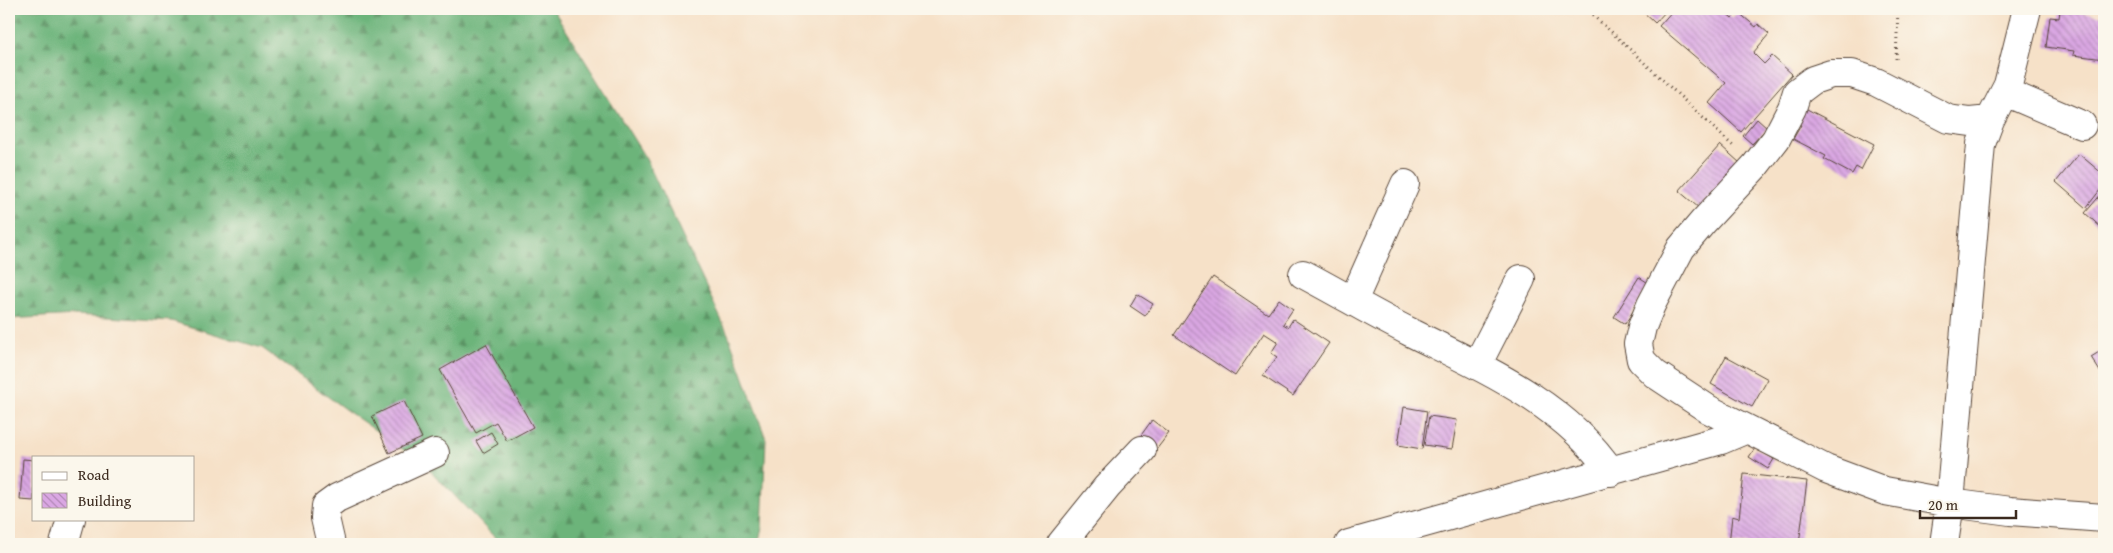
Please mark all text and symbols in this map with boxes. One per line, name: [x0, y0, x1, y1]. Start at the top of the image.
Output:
legend: [32, 456, 195, 520]
text: Road: [78, 464, 109, 485]
scale bar: [1920, 488, 2017, 520]
text: Building: [78, 490, 132, 511]
text: 20 m: [1928, 494, 1959, 515]

